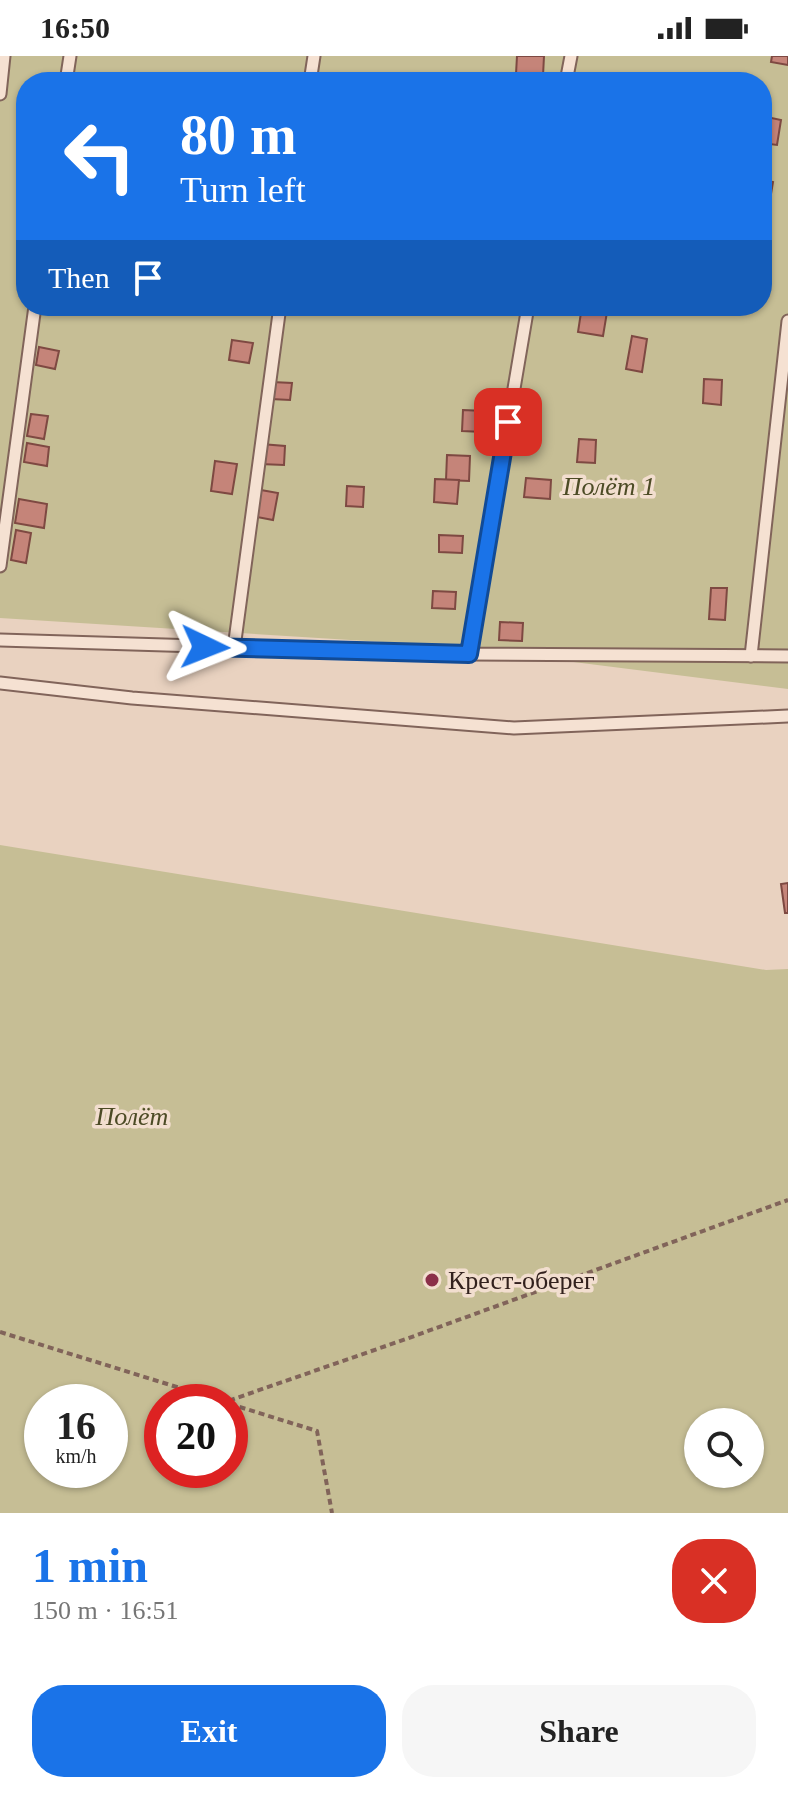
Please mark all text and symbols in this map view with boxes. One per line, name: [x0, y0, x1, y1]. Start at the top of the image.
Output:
text: 16:50: [40, 11, 110, 44]
icon: left: [48, 104, 152, 208]
text: 80 m: [180, 104, 297, 166]
text: Turn left: [180, 170, 306, 210]
icon: arrive: [126, 256, 170, 300]
text: Then: [48, 261, 110, 294]
pin: [474, 388, 542, 456]
icon: arrive: [486, 400, 530, 444]
park label: Полёт 1: [562, 472, 655, 501]
position arrow: [163, 605, 247, 689]
park label: Полёт: [95, 1102, 168, 1131]
place label: Крест-оберег: [448, 1266, 595, 1295]
marker: Крест-оберег: [423, 1271, 441, 1289]
speed limit sign: 20: [144, 1384, 248, 1488]
text: 16: [56, 1403, 96, 1448]
map controls: [684, 1408, 764, 1488]
button: search: [684, 1408, 764, 1488]
text: km/h: [55, 1445, 97, 1467]
text: 1 min: [32, 1539, 148, 1592]
button: close: [672, 1539, 756, 1623]
text: 150 m · 16:51: [32, 1596, 179, 1625]
button: Exit: [32, 1685, 386, 1777]
button: Share: [402, 1685, 756, 1777]

